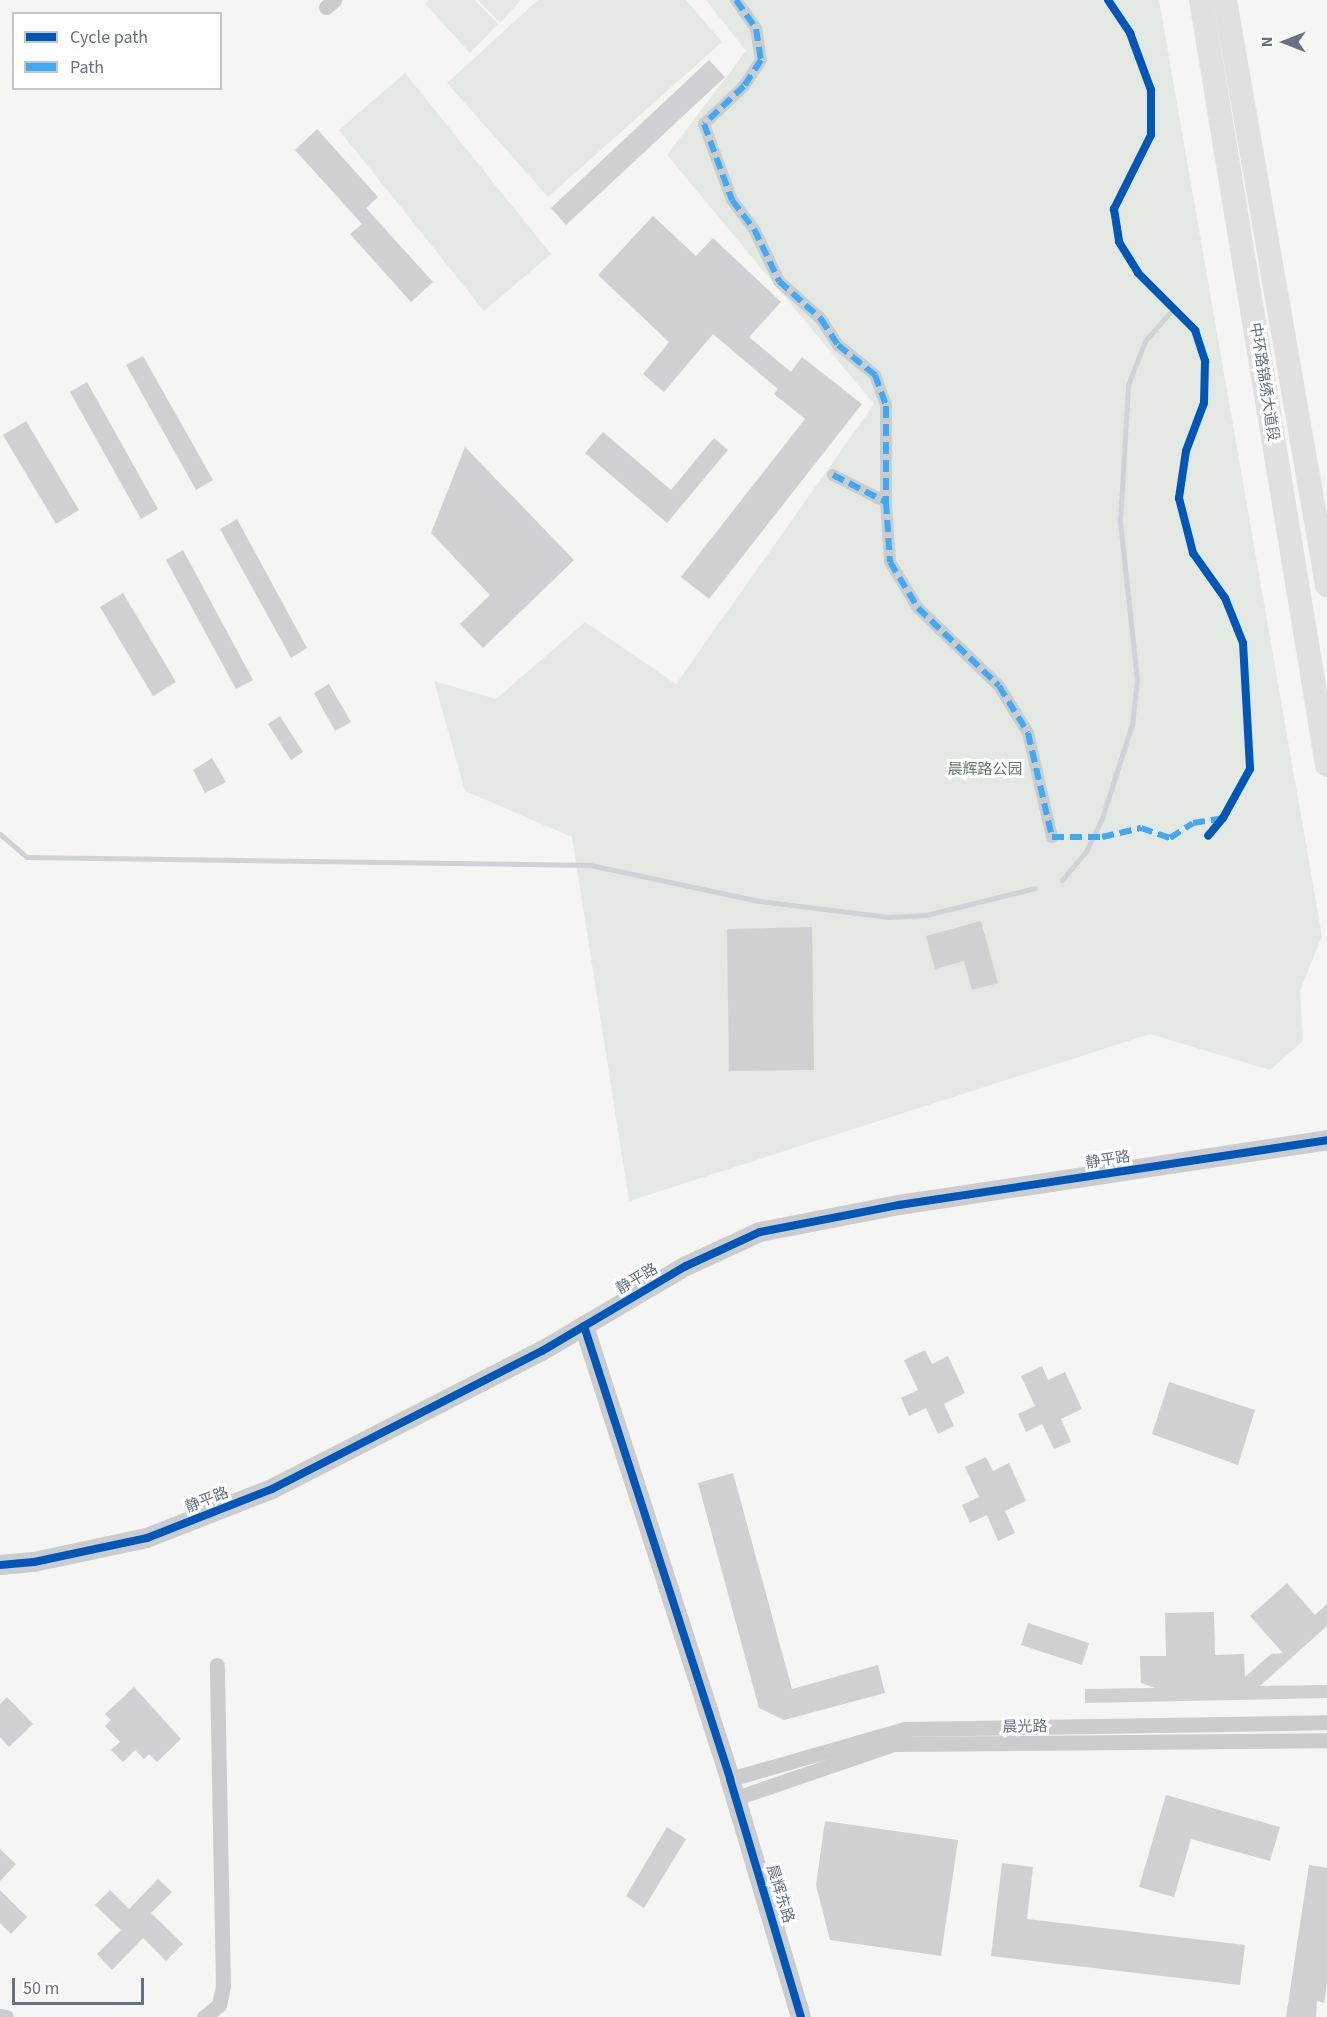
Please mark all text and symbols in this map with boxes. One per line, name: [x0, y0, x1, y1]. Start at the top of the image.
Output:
legend: [12, 12, 222, 90]
north arrow: [1255, 12, 1315, 72]
text: Cycle path: [70, 25, 148, 50]
text: N: [1256, 37, 1278, 47]
text: Path: [70, 55, 104, 80]
street label: 中环路锦绣大道段: [1246, 321, 1282, 443]
park label: 晨辉路公园: [948, 761, 1022, 779]
street label: 静平路: [1084, 1148, 1132, 1172]
street label: 静平路: [613, 1260, 661, 1298]
street label: 静平路: [183, 1484, 231, 1516]
street label: 晨光路: [1002, 1718, 1048, 1736]
street label: 晨辉东路: [763, 1863, 797, 1925]
scale bar: [15, 1966, 147, 2004]
text: 50 m: [23, 1976, 59, 2001]

